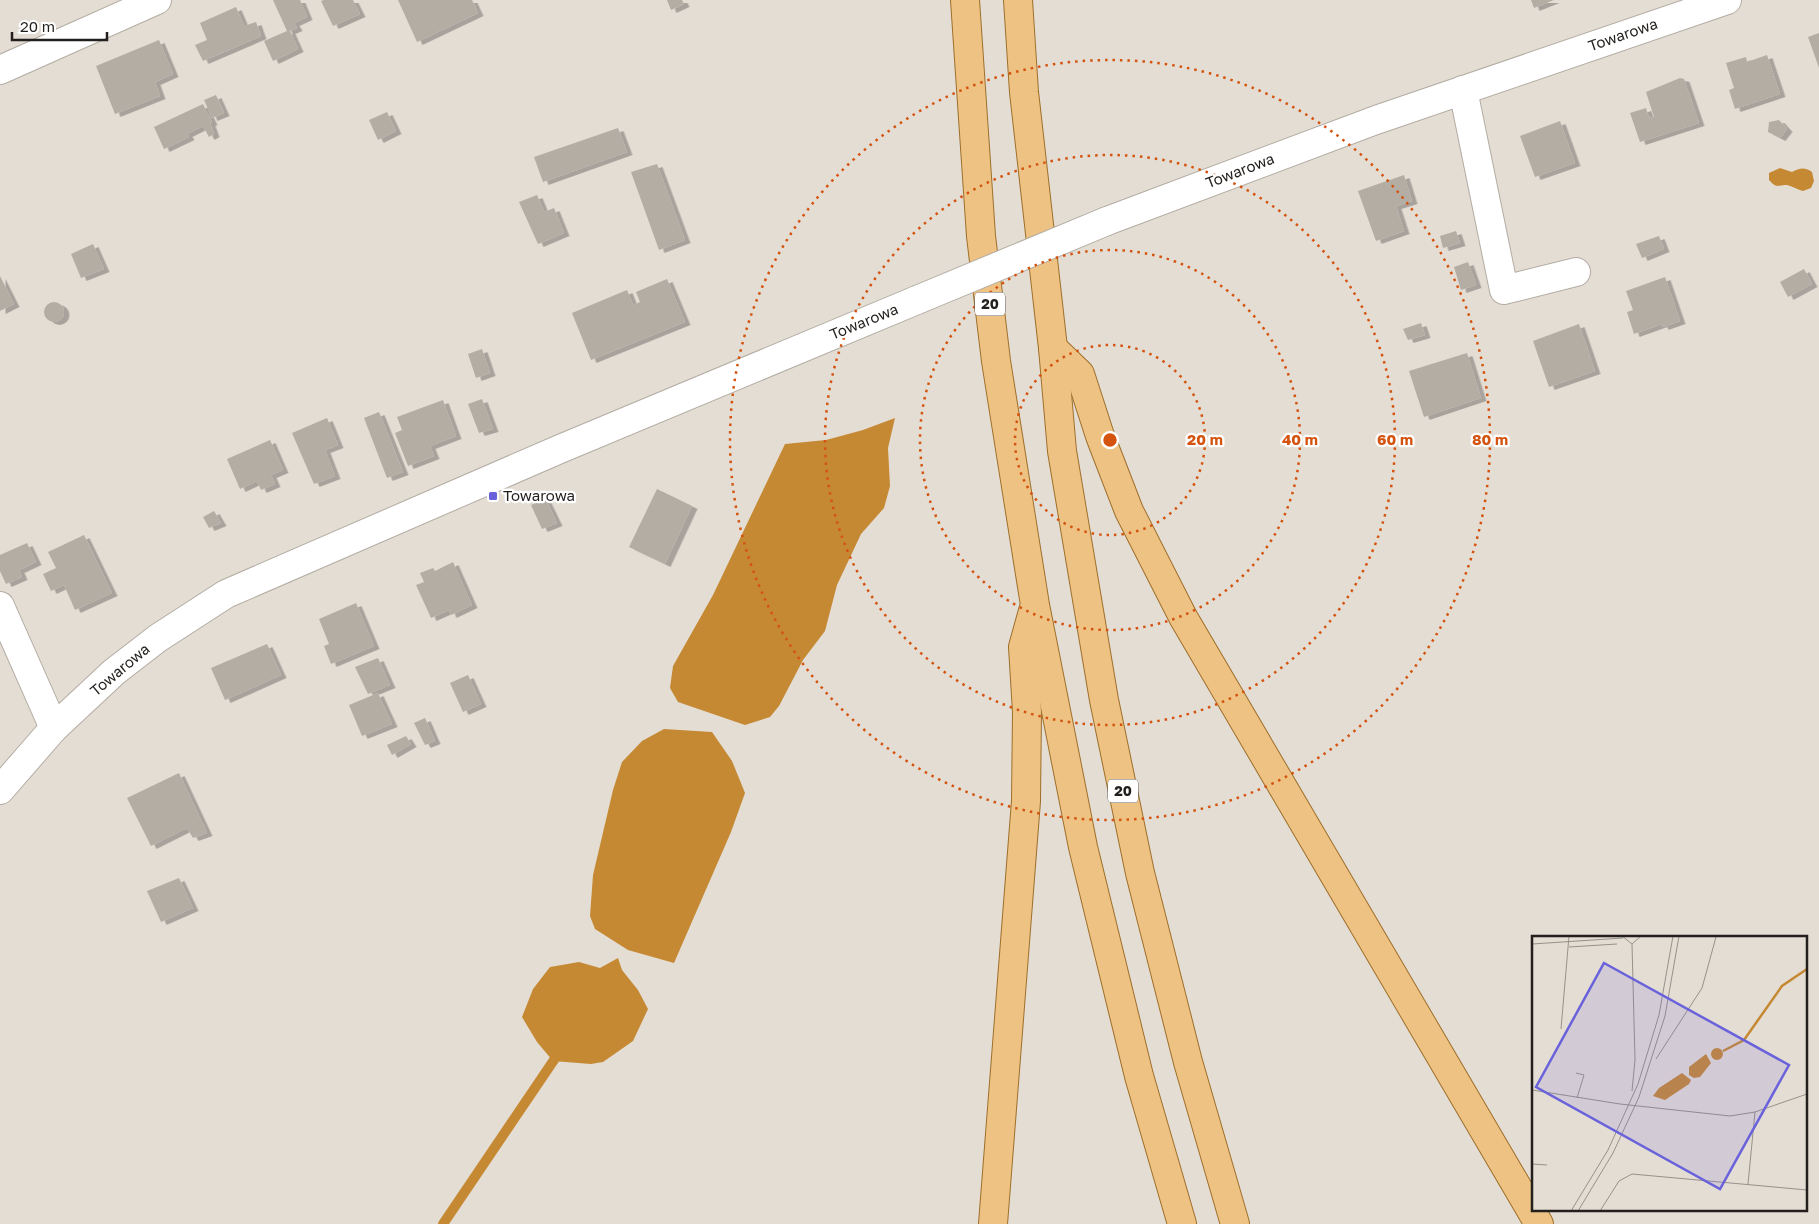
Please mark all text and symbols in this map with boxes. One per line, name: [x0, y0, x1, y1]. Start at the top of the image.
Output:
scale bar: [12, 10, 108, 42]
street label: Towarowa: [1586, 14, 1660, 54]
text: 20 m: [20, 17, 55, 35]
street label: Towarowa: [1203, 149, 1276, 191]
road number: 20: [975, 292, 1005, 316]
street label: Towarowa: [827, 299, 900, 343]
text: 20 m: [1187, 430, 1223, 448]
text: 40 m: [1282, 430, 1318, 448]
text: 60 m: [1377, 430, 1413, 448]
text: 80 m: [1472, 430, 1508, 448]
centre of rings: [1101, 431, 1119, 449]
place label: Towarowa: [503, 486, 575, 504]
marker: Towarowa: [487, 490, 499, 502]
street label: Towarowa: [86, 639, 153, 699]
road number: 20: [1108, 779, 1138, 802]
inset map: [1532, 936, 1806, 1212]

